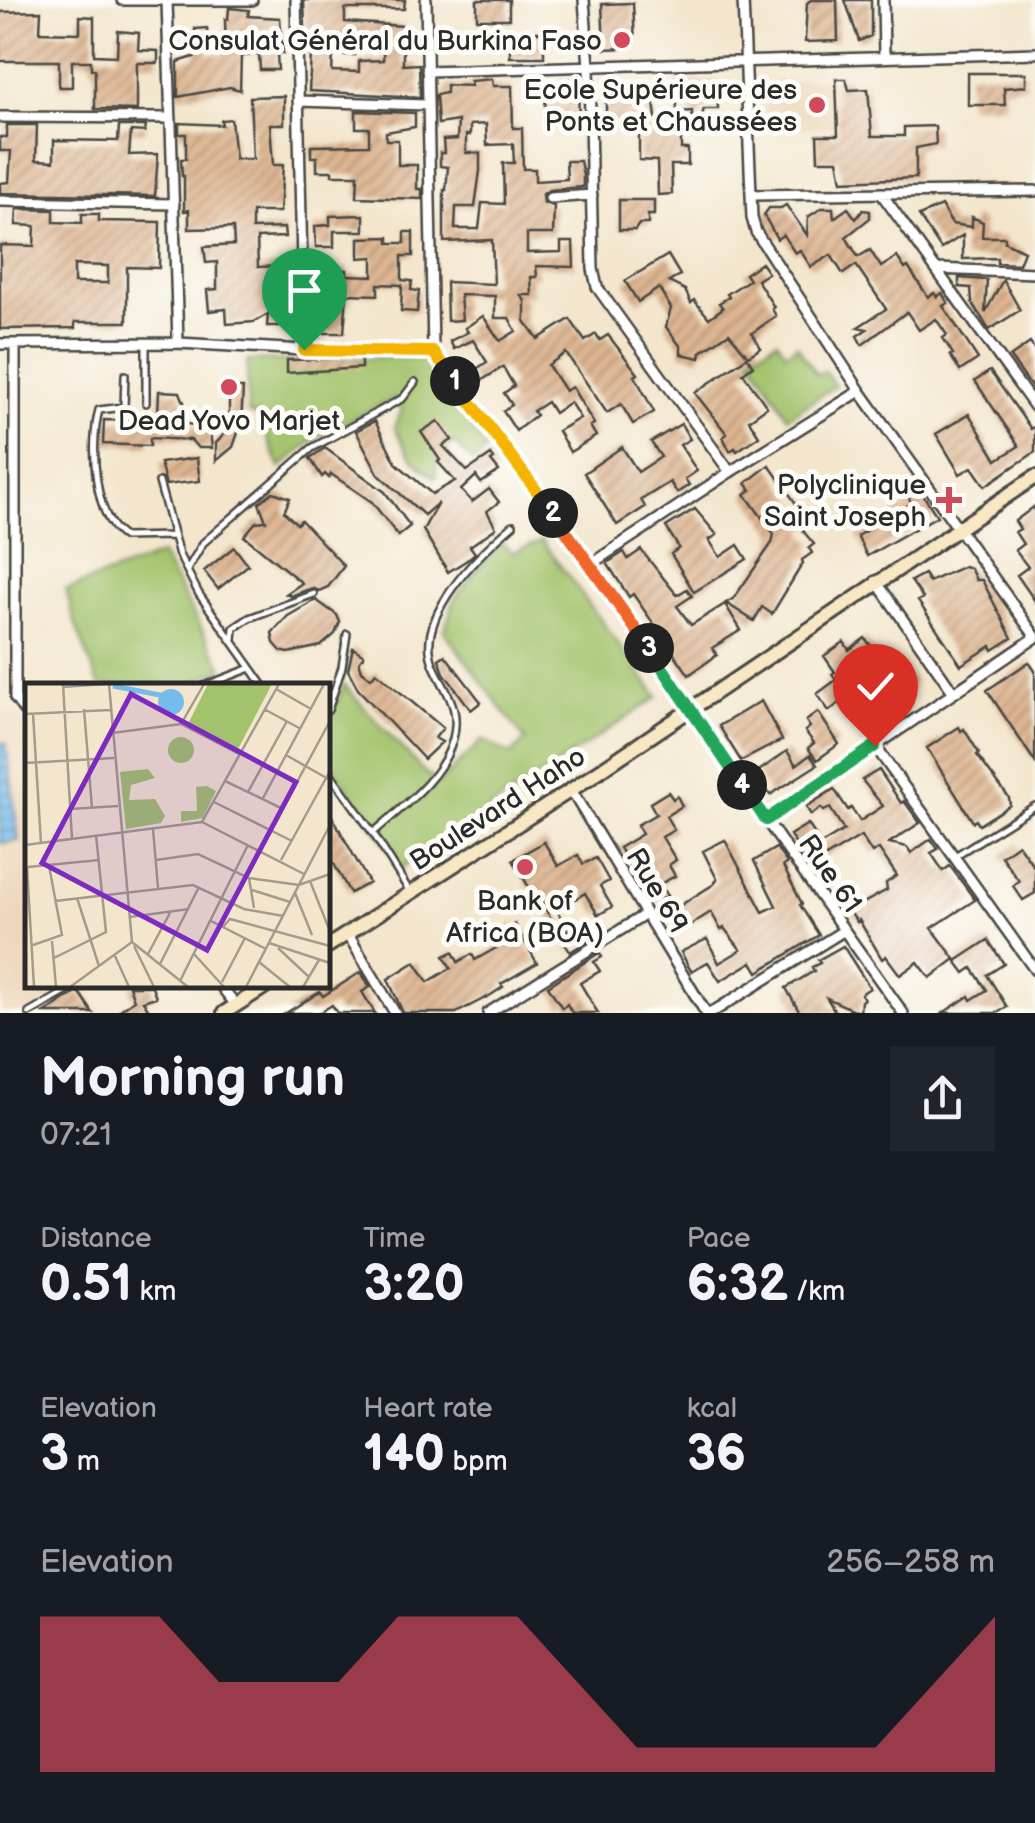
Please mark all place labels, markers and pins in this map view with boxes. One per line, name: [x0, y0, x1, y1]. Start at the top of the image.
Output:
place label: Consulat Général du Burkina Faso: [168, 25, 602, 58]
marker: Consulat Général du Burkina Faso: [611, 29, 633, 51]
place label: Ecole Supérieure des Ponts et Chaussées: [523, 74, 797, 139]
marker: Ecole Supérieure des Ponts et Chaussées: [806, 94, 828, 116]
pin: [262, 248, 347, 351]
pin: 1: [430, 356, 480, 406]
marker: Dead Yovo Marjet: [218, 376, 240, 398]
place label: Dead Yovo Marjet: [118, 405, 341, 438]
place label: Polyclinique Saint Joseph: [764, 469, 926, 534]
marker: Polyclinique Saint Joseph: [936, 487, 962, 513]
pin: 2: [528, 488, 578, 538]
pin: 3: [624, 623, 674, 673]
pin: [833, 644, 918, 747]
pin: 4: [717, 760, 767, 810]
marker: Bank of Africa (BOA): [514, 856, 536, 878]
place label: Bank of Africa (BOA): [446, 885, 604, 950]

